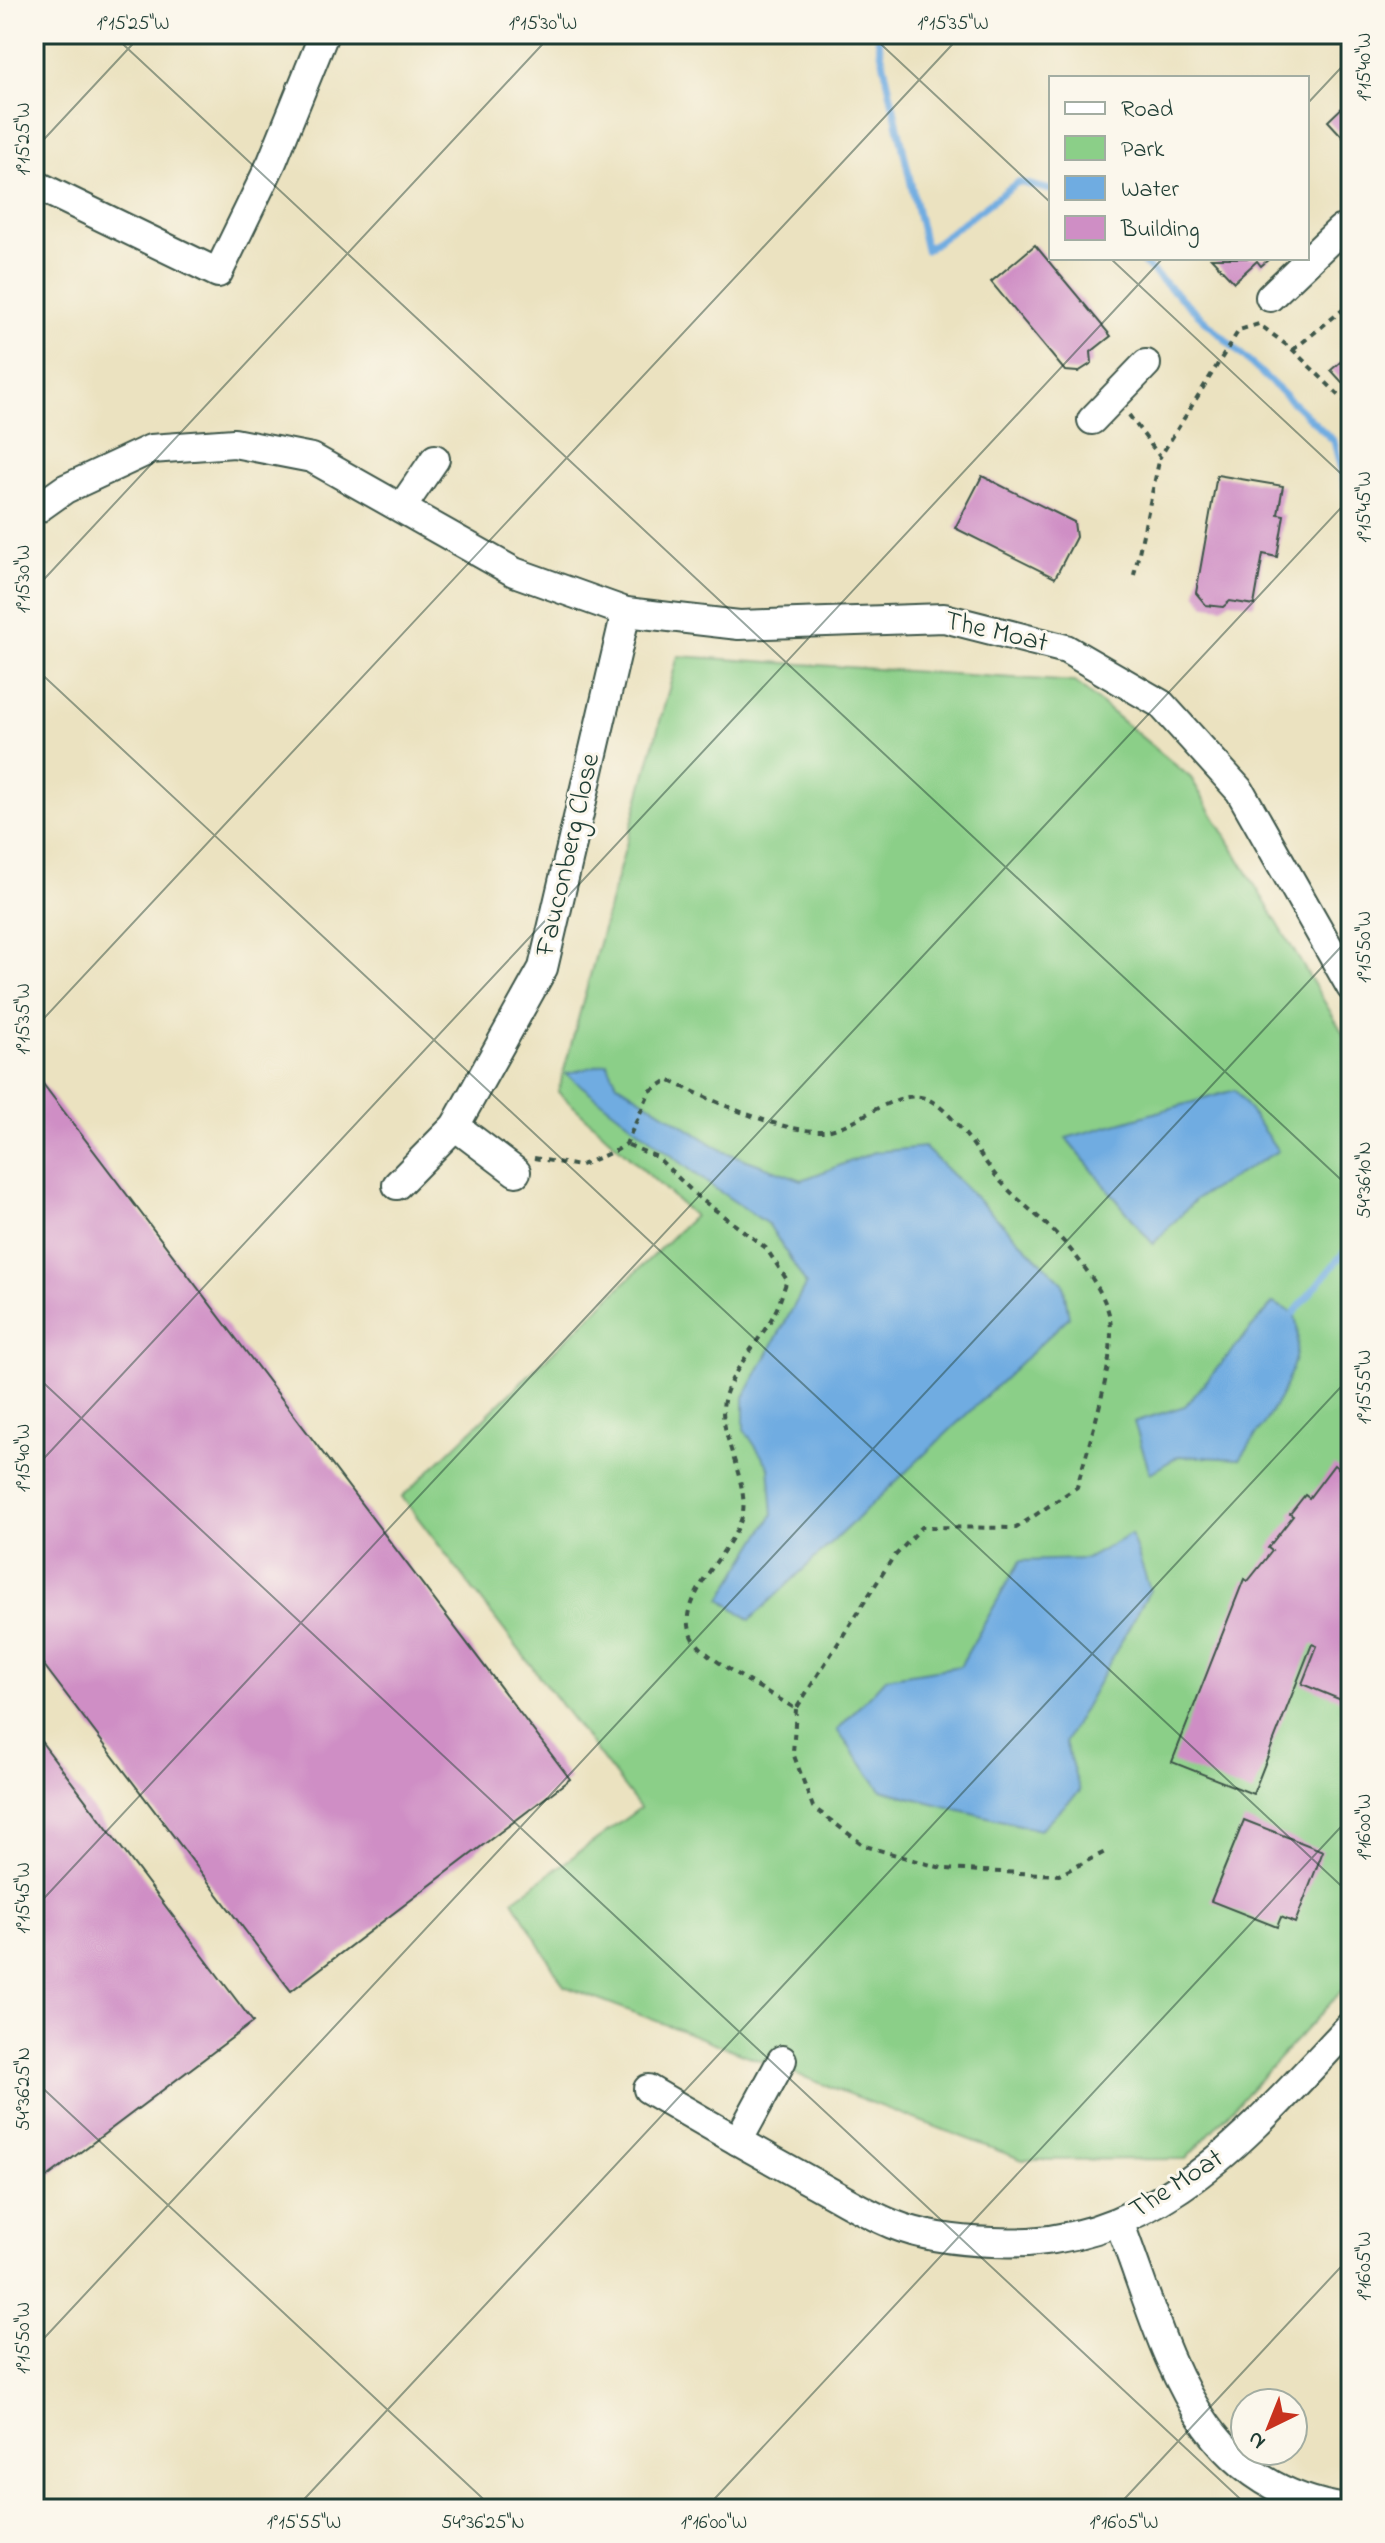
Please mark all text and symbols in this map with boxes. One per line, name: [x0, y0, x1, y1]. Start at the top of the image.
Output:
text: 1°15'25"W: [96, 10, 170, 39]
text: 1°15'30"W: [509, 10, 577, 39]
text: 1°15'35"W: [917, 10, 989, 39]
text: 1°15'40"W: [1351, 33, 1380, 101]
legend: [1049, 76, 1309, 260]
text: Road: [1121, 93, 1174, 128]
text: 1°15'25"W: [10, 102, 39, 176]
text: Park: [1121, 133, 1165, 168]
text: Water: [1121, 173, 1179, 208]
text: Building: [1120, 213, 1200, 248]
text: 1°15'45"W: [1351, 471, 1380, 543]
text: 1°15'30"W: [10, 545, 39, 613]
street label: The Moat: [940, 601, 1052, 665]
street label: Fauconberg Close: [526, 749, 612, 961]
text: 1°15'50"W: [1351, 911, 1380, 983]
text: 1°15'35"W: [10, 983, 39, 1055]
text: 54°36'10"N: [1351, 1141, 1380, 1219]
text: 1°15'55"W: [1351, 1350, 1380, 1424]
text: 1°15'40"W: [10, 1424, 39, 1492]
text: 1°16'00"W: [1351, 1794, 1380, 1860]
text: 1°15'45"W: [10, 1862, 39, 1934]
text: 54°36'25"N: [10, 2047, 39, 2131]
street label: The Moat: [1122, 2139, 1232, 2231]
text: 1°16'05"W: [1351, 2231, 1380, 2301]
text: 1°15'50"W: [10, 2302, 39, 2374]
north arrow: [1229, 2387, 1309, 2467]
text: N: [1241, 2423, 1274, 2456]
text: 1°15'55"W: [267, 2509, 341, 2538]
text: 54°36'25"N: [441, 2509, 525, 2538]
text: 1°16'00"W: [681, 2509, 747, 2538]
text: 1°16'05"W: [1089, 2509, 1159, 2538]

